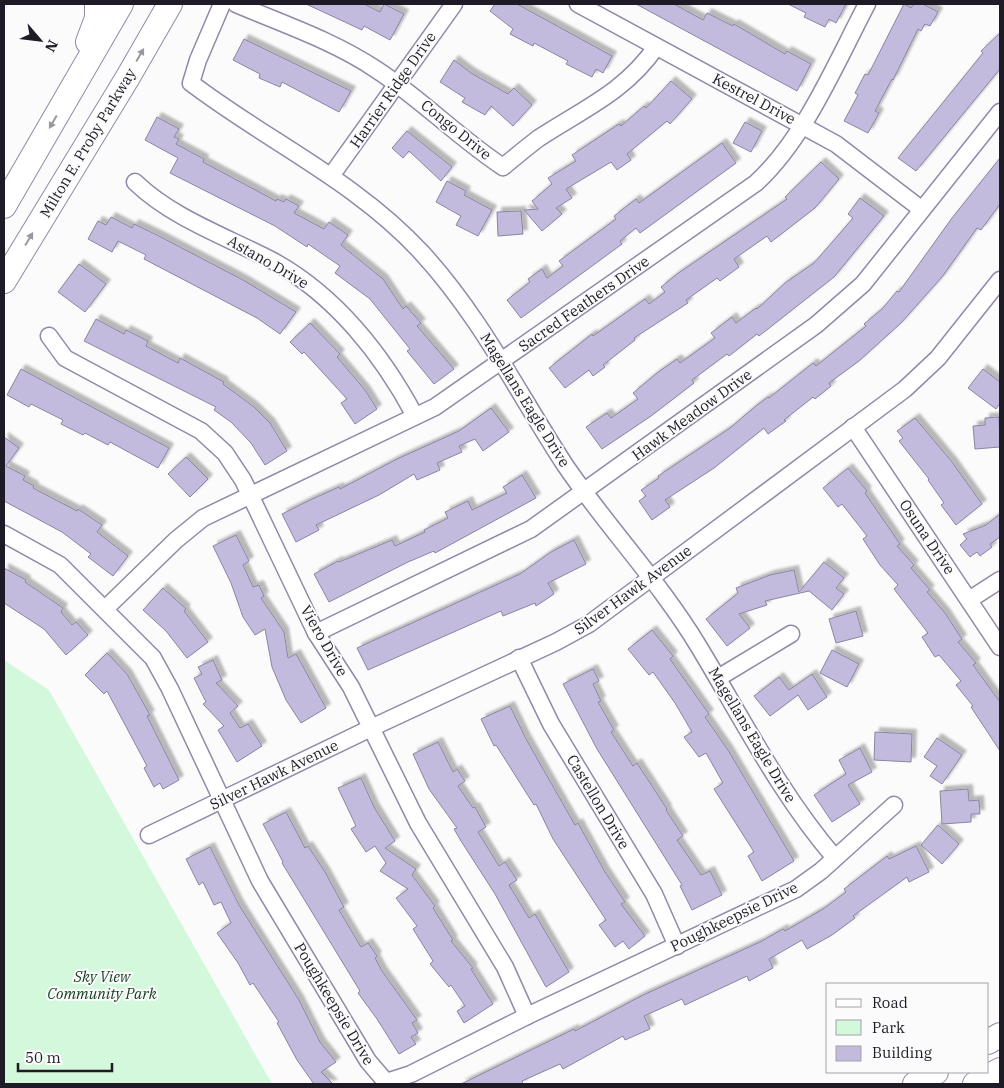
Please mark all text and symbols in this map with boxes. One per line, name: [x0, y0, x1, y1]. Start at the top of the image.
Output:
north arrow: [15, 15, 65, 65]
street label: Harrier Ridge Drive: [345, 28, 440, 152]
text: N: [41, 37, 62, 55]
one-way arrow: [136, 49, 145, 62]
street label: Milton E. Proby Parkway: [35, 64, 140, 221]
street label: Kestrel Drive: [709, 69, 799, 128]
street label: Congo Drive: [417, 95, 496, 164]
one-way arrow: [49, 115, 58, 128]
street label: Astano Drive: [224, 231, 312, 292]
one-way arrow: [25, 233, 34, 246]
street label: Sacred Feathers Drive: [515, 251, 653, 356]
street label: Magellans Eagle Drive: [476, 329, 574, 470]
street label: Hawk Meadow Drive: [628, 365, 755, 465]
street label: Osuna Drive: [895, 496, 959, 578]
street label: Silver Hawk Avenue: [570, 541, 695, 639]
street label: Viero Drive: [296, 602, 352, 680]
street label: Magellans Eagle Drive: [704, 664, 800, 806]
street label: Silver Hawk Avenue: [206, 735, 341, 814]
street label: Castellon Drive: [563, 751, 634, 852]
street label: Poughkeepsie Drive: [667, 877, 801, 956]
street label: Poughkeepsie Drive: [290, 939, 379, 1068]
park label: Sky View Community Park: [47, 967, 157, 1003]
legend: [826, 983, 989, 1073]
text: Road: [872, 993, 908, 1012]
text: Park: [872, 1018, 905, 1037]
scale bar: [18, 1040, 111, 1072]
text: Building: [872, 1043, 932, 1062]
text: 50 m: [25, 1048, 61, 1067]

